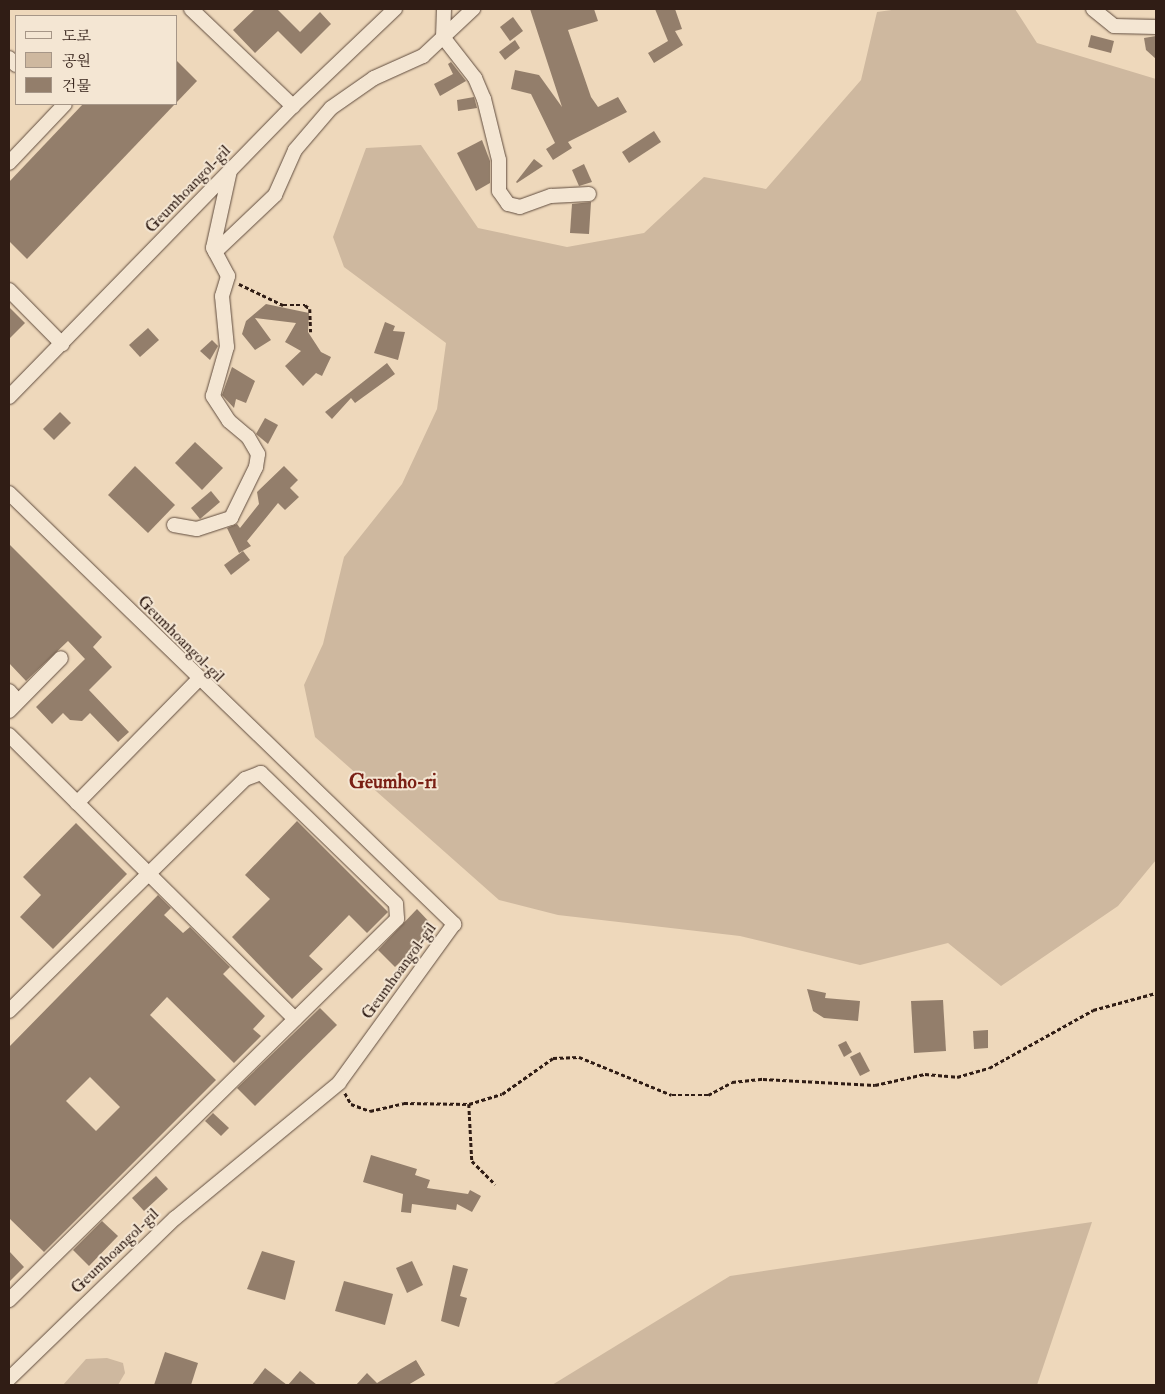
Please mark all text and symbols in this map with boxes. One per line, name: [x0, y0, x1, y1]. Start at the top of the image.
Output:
legend: [15, 15, 178, 105]
text: 도로: [62, 27, 91, 46]
text: 공원: [62, 52, 91, 71]
text: 건물: [62, 77, 91, 96]
street label: Geumhoangol-gil: [141, 141, 235, 237]
street label: Geumhoangol-gil: [134, 592, 228, 686]
district label: Geumho-ri: [349, 772, 437, 794]
street label: Geumhoangol-gil: [358, 919, 440, 1023]
street label: Geumhoangol-gil: [67, 1204, 163, 1298]

